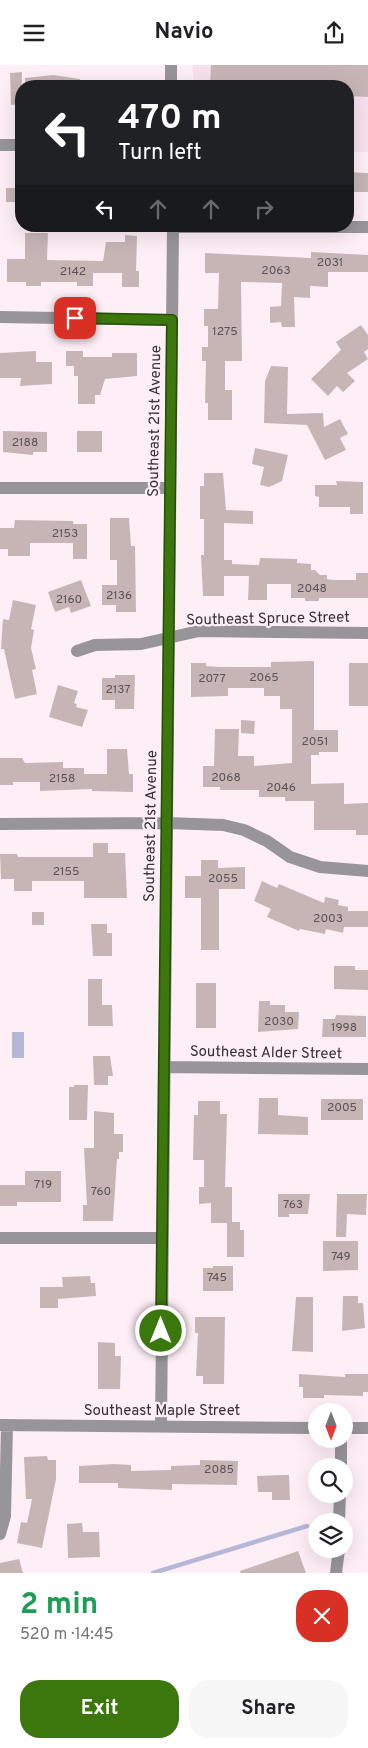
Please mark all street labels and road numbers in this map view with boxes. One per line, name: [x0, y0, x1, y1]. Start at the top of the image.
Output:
street label: Southeast 21st Avenue: [145, 345, 166, 497]
street label: Southeast Spruce Street: [186, 609, 350, 630]
street label: Southeast 21st Avenue: [141, 750, 162, 902]
street label: Southeast Alder Street: [190, 1043, 342, 1064]
street label: Southeast Maple Street: [84, 1402, 240, 1421]

